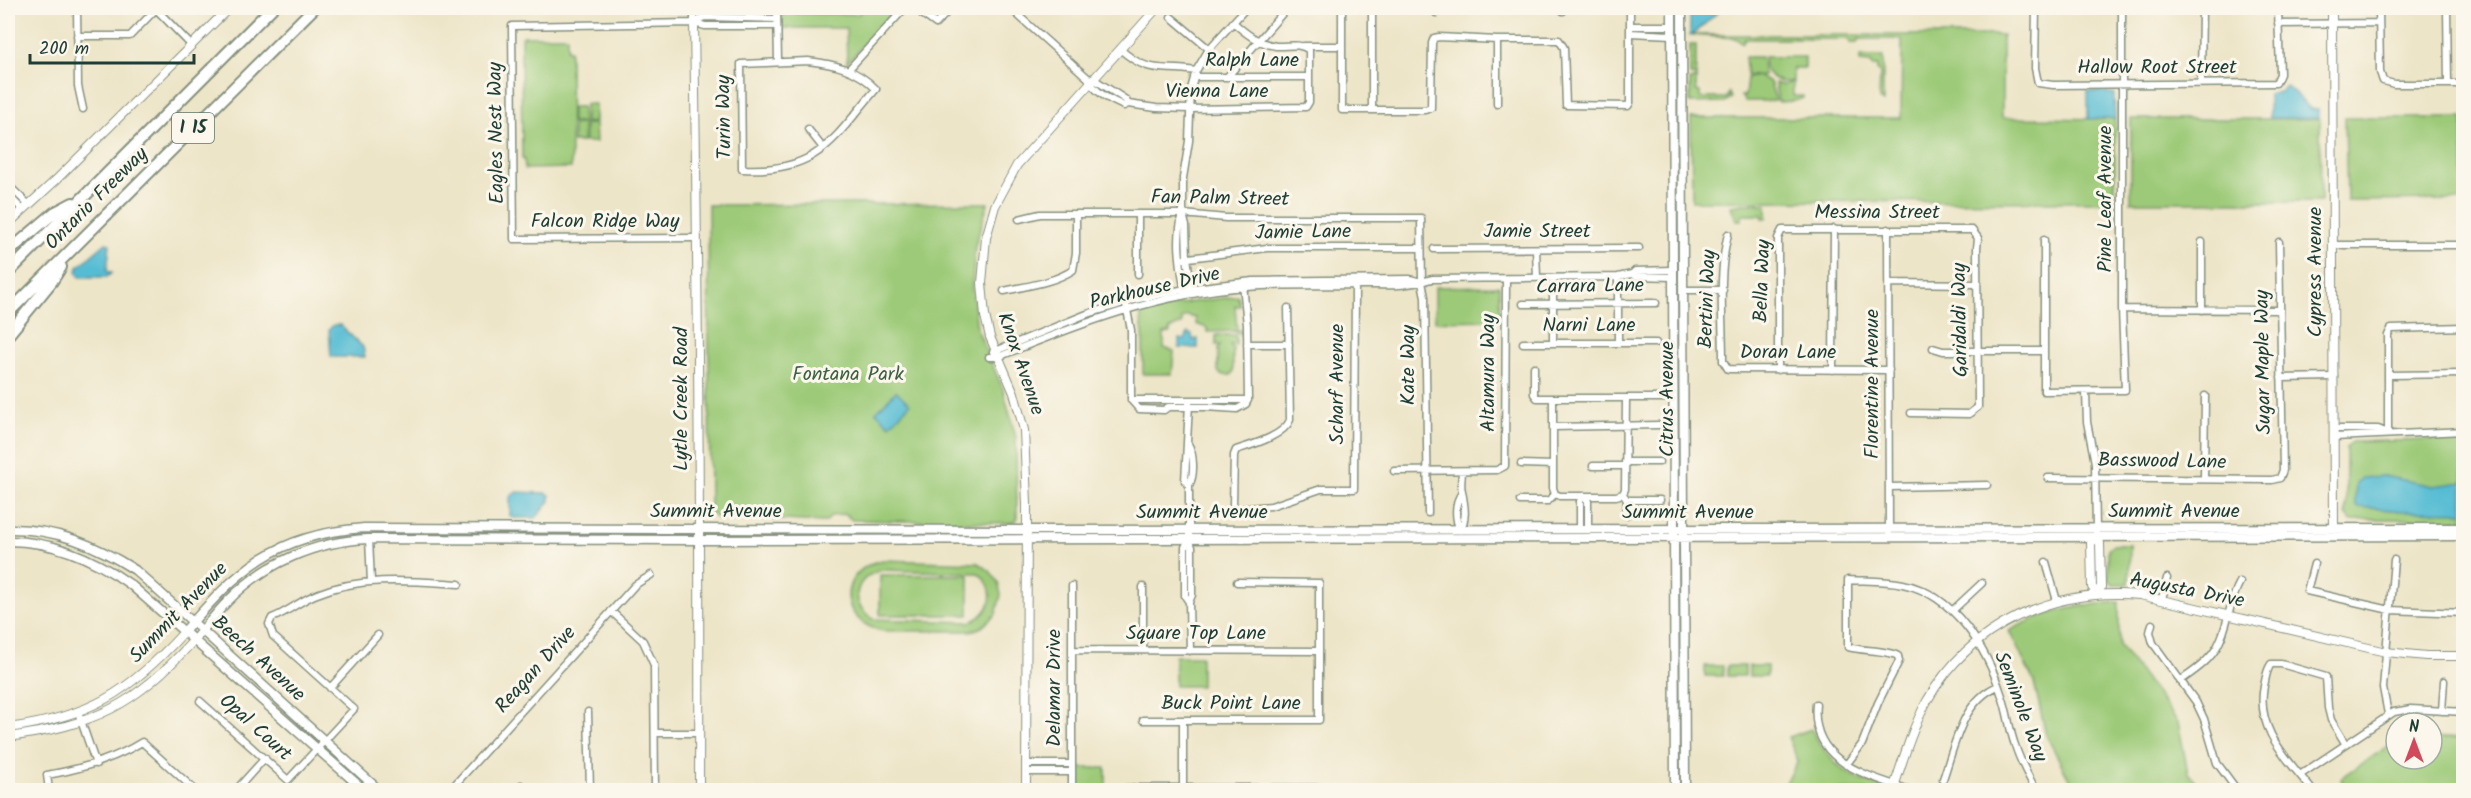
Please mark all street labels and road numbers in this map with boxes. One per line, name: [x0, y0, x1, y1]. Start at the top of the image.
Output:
street label: Ralph Lane: [1205, 45, 1299, 77]
street label: Hallow Root Street: [2077, 52, 2237, 84]
street label: Eagles Nest Way: [480, 61, 514, 204]
street label: Turin Way: [708, 74, 742, 160]
street label: Vienna Lane: [1165, 76, 1269, 108]
road number: I 15: [172, 113, 214, 143]
street label: Pine Leaf Avenue: [2090, 125, 2122, 273]
street label: Ontario Freeway: [38, 139, 157, 258]
street label: Fan Palm Street: [1151, 182, 1290, 216]
street label: Messina Street: [1814, 197, 1940, 229]
street label: Falcon Ridge Way: [531, 206, 680, 238]
street label: Cypress Avenue: [2300, 207, 2332, 337]
street label: Jamie Lane: [1255, 216, 1351, 250]
street label: Jamie Street: [1483, 216, 1591, 248]
street label: Bella Way: [1746, 238, 1780, 323]
street label: Bertini Way: [1690, 249, 1726, 349]
street label: Parkhouse Drive: [1087, 258, 1223, 320]
street label: Garidaldi Way: [1944, 262, 1978, 377]
street label: Carrara Lane: [1536, 270, 1644, 304]
street label: Sugar Maple Way: [2247, 289, 2281, 435]
street label: Knox Avenue: [987, 308, 1053, 420]
street label: Florentine Avenue: [1857, 309, 1889, 459]
street label: Narni Lane: [1543, 310, 1635, 342]
street label: Altamura Way: [1473, 313, 1505, 432]
street label: Scharf Avenue: [1322, 324, 1354, 444]
street label: Kate Way: [1393, 324, 1425, 405]
street label: Lytle Creek Road: [666, 326, 698, 471]
street label: Doran Lane: [1740, 337, 1836, 369]
street label: Citrus Avenue: [1652, 341, 1684, 457]
street label: Basswood Lane: [2097, 445, 2227, 479]
street label: Summit Avenue: [650, 496, 782, 528]
street label: Summit Avenue: [2108, 496, 2240, 528]
street label: Summit Avenue: [1136, 497, 1268, 529]
street label: Summit Avenue: [1622, 497, 1754, 529]
street label: Summit Avenue: [122, 555, 236, 671]
street label: Augusta Drive: [2127, 564, 2247, 618]
street label: Beech Avenue: [204, 608, 312, 710]
street label: Square Top Lane: [1126, 618, 1266, 650]
street label: Reagan Drive: [488, 619, 584, 721]
street label: Delamar Drive: [1039, 629, 1071, 747]
street label: Seminole Way: [1984, 647, 2056, 768]
street label: Opal Court: [211, 686, 299, 770]
street label: Buck Point Lane: [1161, 688, 1301, 720]

